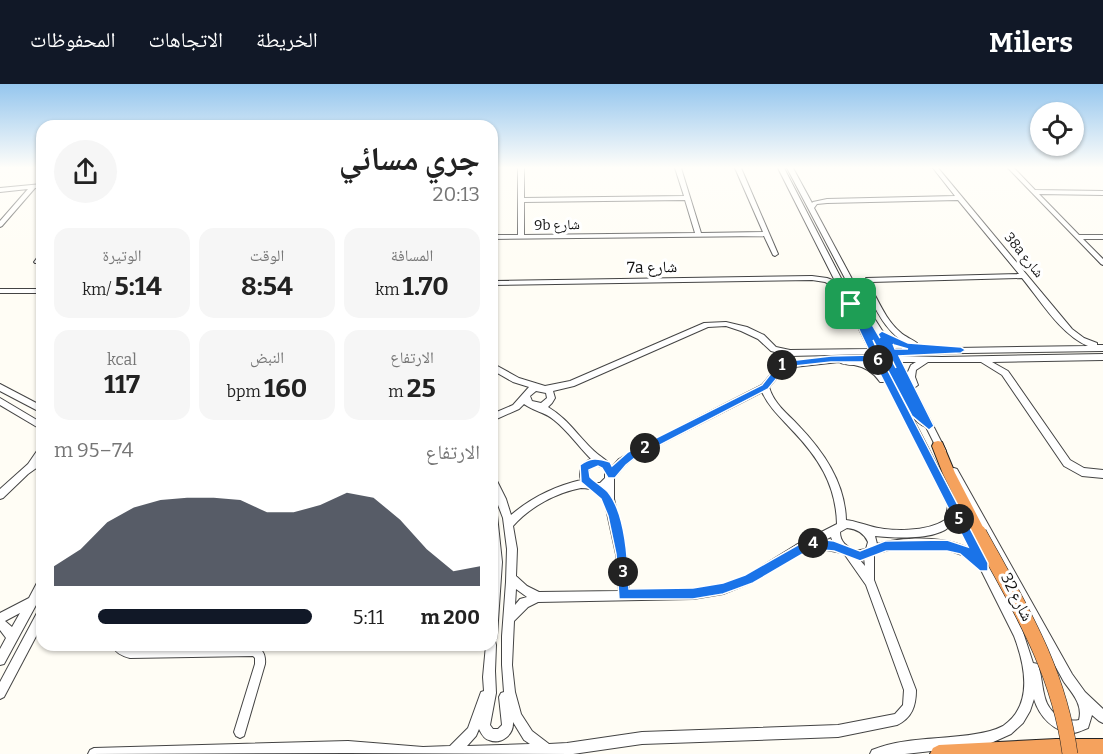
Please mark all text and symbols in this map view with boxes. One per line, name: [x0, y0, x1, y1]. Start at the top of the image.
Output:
text: Milers: [989, 26, 1073, 59]
text: المحفوظات: [30, 27, 115, 53]
text: الاتجاهات: [148, 27, 223, 53]
text: الخريطة: [256, 27, 318, 53]
map controls: [1030, 102, 1084, 156]
button: locate: [1030, 102, 1084, 156]
text: جري مسائي: [339, 139, 480, 179]
button: share: [54, 140, 117, 203]
text: 20:13: [433, 182, 480, 206]
street label: 9b شارع: [534, 216, 580, 235]
street label: 38a شارع: [1000, 229, 1047, 282]
text: الوتيرة: [103, 246, 141, 265]
text: الوقت: [250, 246, 284, 265]
text: المسافة: [391, 246, 433, 265]
street label: 7a شارع: [627, 257, 677, 278]
text: 5:14: [114, 271, 162, 302]
text: 8:54: [241, 271, 293, 302]
text: 1.70: [403, 271, 449, 302]
pin: [825, 278, 876, 329]
text: /km: [82, 280, 114, 299]
text: km: [375, 280, 403, 299]
icon: arrive: [834, 287, 867, 320]
pin: 6: [863, 345, 893, 375]
text: النبض: [250, 348, 284, 367]
text: الارتفاع: [390, 348, 434, 367]
text: kcal: [107, 350, 137, 369]
pin: 1: [767, 350, 797, 380]
text: 6: [873, 350, 883, 369]
text: 1: [779, 355, 785, 374]
text: 117: [104, 369, 140, 400]
text: 160: [264, 373, 307, 404]
text: 25: [407, 373, 436, 404]
text: bpm: [227, 382, 264, 401]
text: m: [388, 382, 407, 401]
pin: 2: [630, 433, 660, 463]
text: 74–95 m: [54, 438, 133, 462]
text: 2: [640, 438, 650, 457]
text: الارتفاع: [425, 440, 480, 464]
pin: 5: [944, 504, 974, 534]
text: 5: [955, 509, 963, 528]
pin: 4: [798, 528, 828, 558]
text: 4: [808, 533, 818, 552]
pin: 3: [608, 557, 638, 587]
text: 3: [618, 562, 628, 581]
street label: شارع 32: [996, 570, 1037, 625]
text: 5:11: [353, 605, 384, 629]
text: 200 m: [421, 605, 480, 629]

